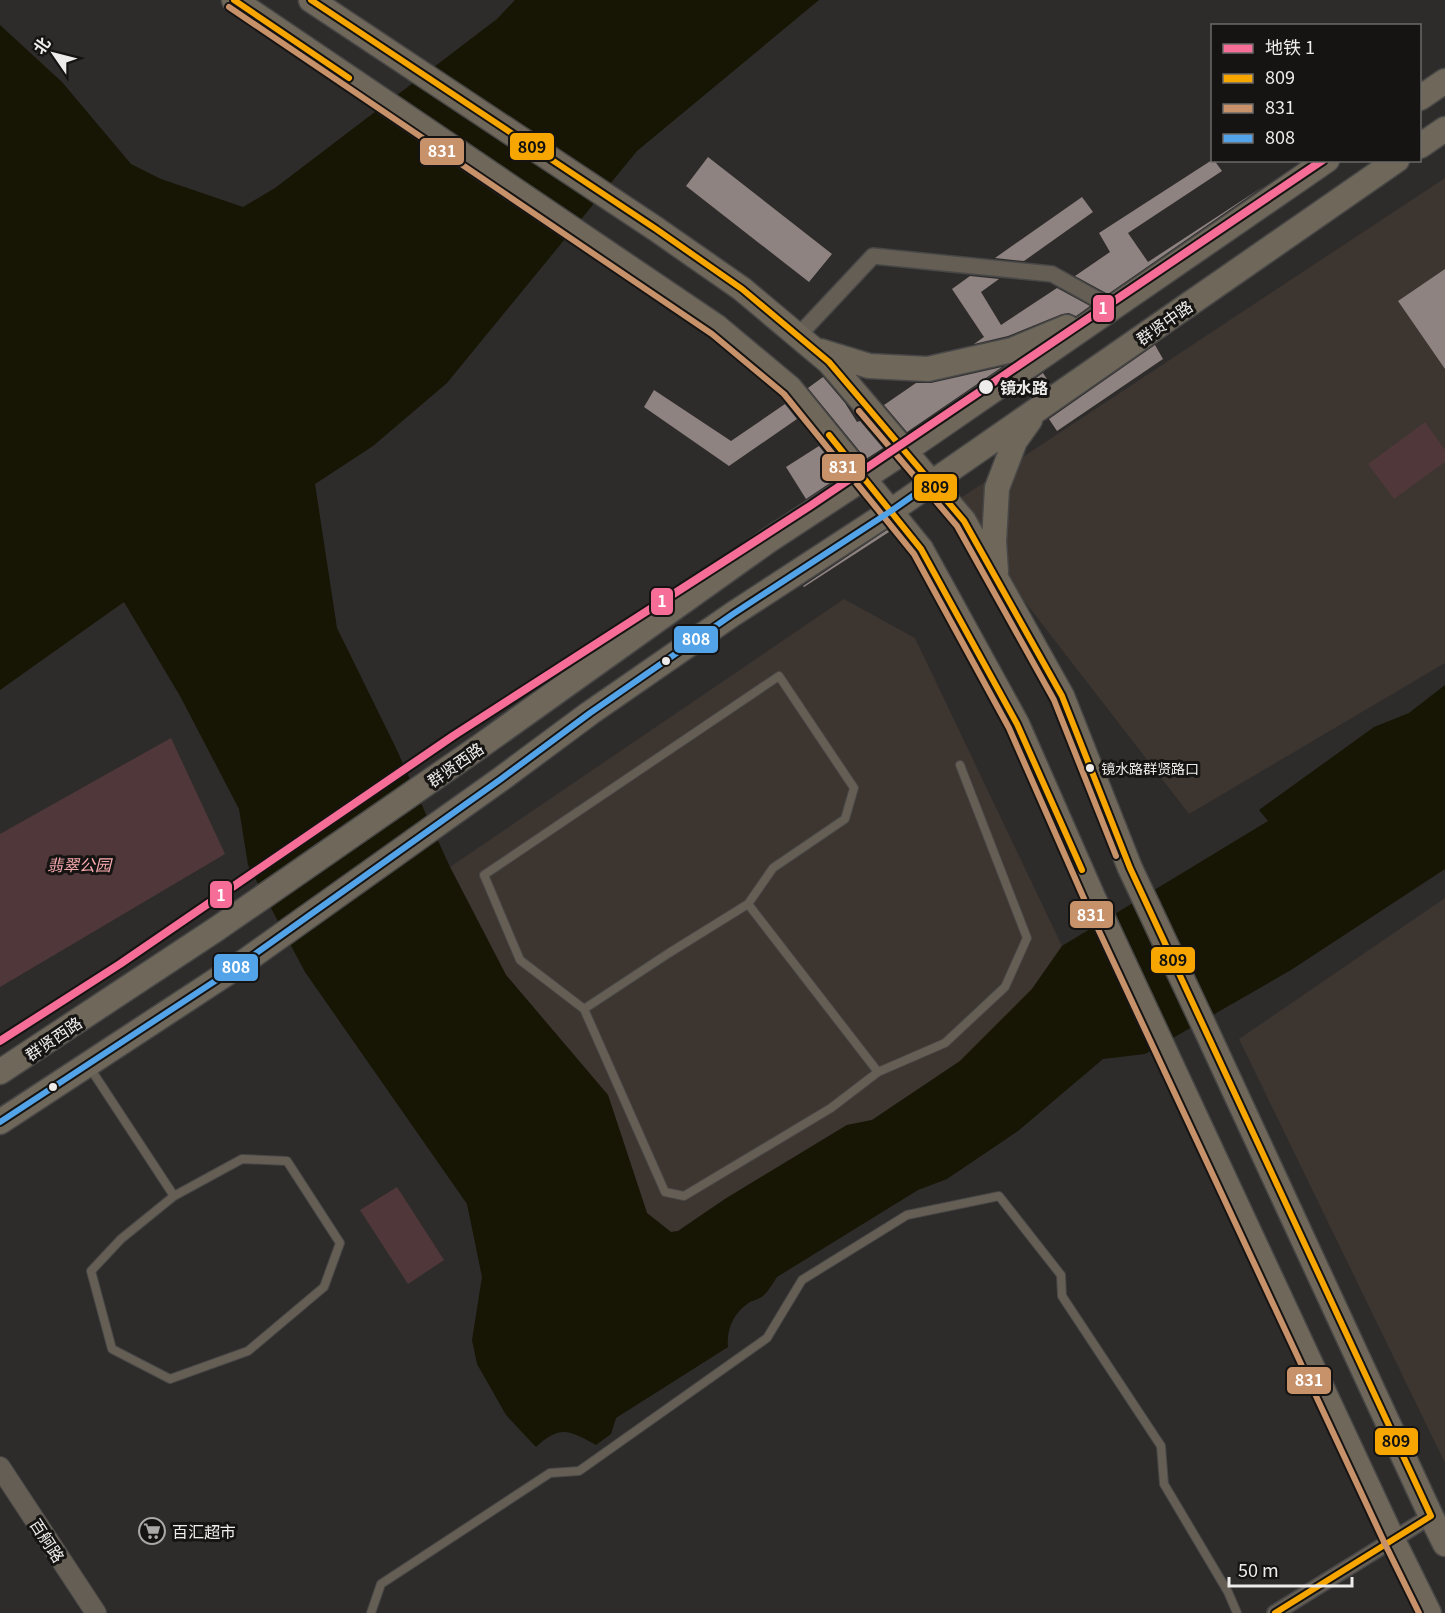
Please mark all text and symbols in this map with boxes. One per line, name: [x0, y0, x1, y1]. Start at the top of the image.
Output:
north arrow: [24, 24, 84, 84]
legend: [1211, 24, 1421, 162]
text: 北: [26, 31, 55, 58]
text: 地铁 1: [1265, 33, 1315, 59]
text: 809: [1265, 63, 1295, 89]
text: 831: [1265, 93, 1295, 119]
text: 808: [1265, 123, 1295, 149]
line badge: 809: [509, 132, 555, 161]
text: 809: [518, 134, 546, 158]
line badge: 831: [419, 137, 465, 166]
text: 831: [428, 138, 456, 162]
line badge: 1: [1092, 294, 1115, 323]
street label: 群贤中路: [1131, 294, 1197, 350]
text: 1: [1098, 295, 1108, 319]
place label: 镜水路: [1000, 375, 1048, 399]
marker: 镜水路: [977, 378, 995, 396]
line badge: 831: [821, 453, 866, 482]
text: 831: [829, 454, 857, 478]
line badge: 809: [913, 473, 958, 502]
text: 809: [921, 474, 949, 498]
line badge: 1: [650, 587, 674, 616]
text: 1: [657, 588, 667, 612]
line badge: 808: [673, 625, 719, 654]
text: 808: [682, 626, 710, 650]
unlabelled marker: [660, 655, 672, 667]
street label: 群贤西路: [422, 736, 488, 792]
place label: 镜水路群贤路口: [1101, 758, 1199, 778]
marker: 镜水路群贤路口: [1084, 762, 1096, 774]
park label: 翡翠公园: [47, 852, 113, 876]
line badge: 1: [209, 880, 233, 909]
text: 1: [216, 882, 226, 906]
line badge: 831: [1069, 900, 1114, 929]
text: 831: [1077, 902, 1105, 926]
line badge: 809: [1150, 946, 1196, 974]
text: 809: [1159, 947, 1187, 971]
line badge: 808: [213, 953, 259, 982]
text: 808: [222, 954, 250, 978]
street label: 群贤西路: [20, 1010, 86, 1066]
unlabelled marker: [47, 1081, 59, 1093]
line badge: 831: [1286, 1366, 1332, 1395]
text: 831: [1295, 1367, 1323, 1391]
line badge: 809: [1374, 1427, 1419, 1456]
text: 809: [1382, 1428, 1410, 1452]
street label: 百舸路: [25, 1513, 71, 1567]
supermarket icon: 百汇超市: [137, 1516, 167, 1546]
place label: 百汇超市: [172, 1519, 236, 1543]
scale bar: [1229, 1550, 1352, 1588]
text: 50 m: [1238, 1556, 1279, 1582]

